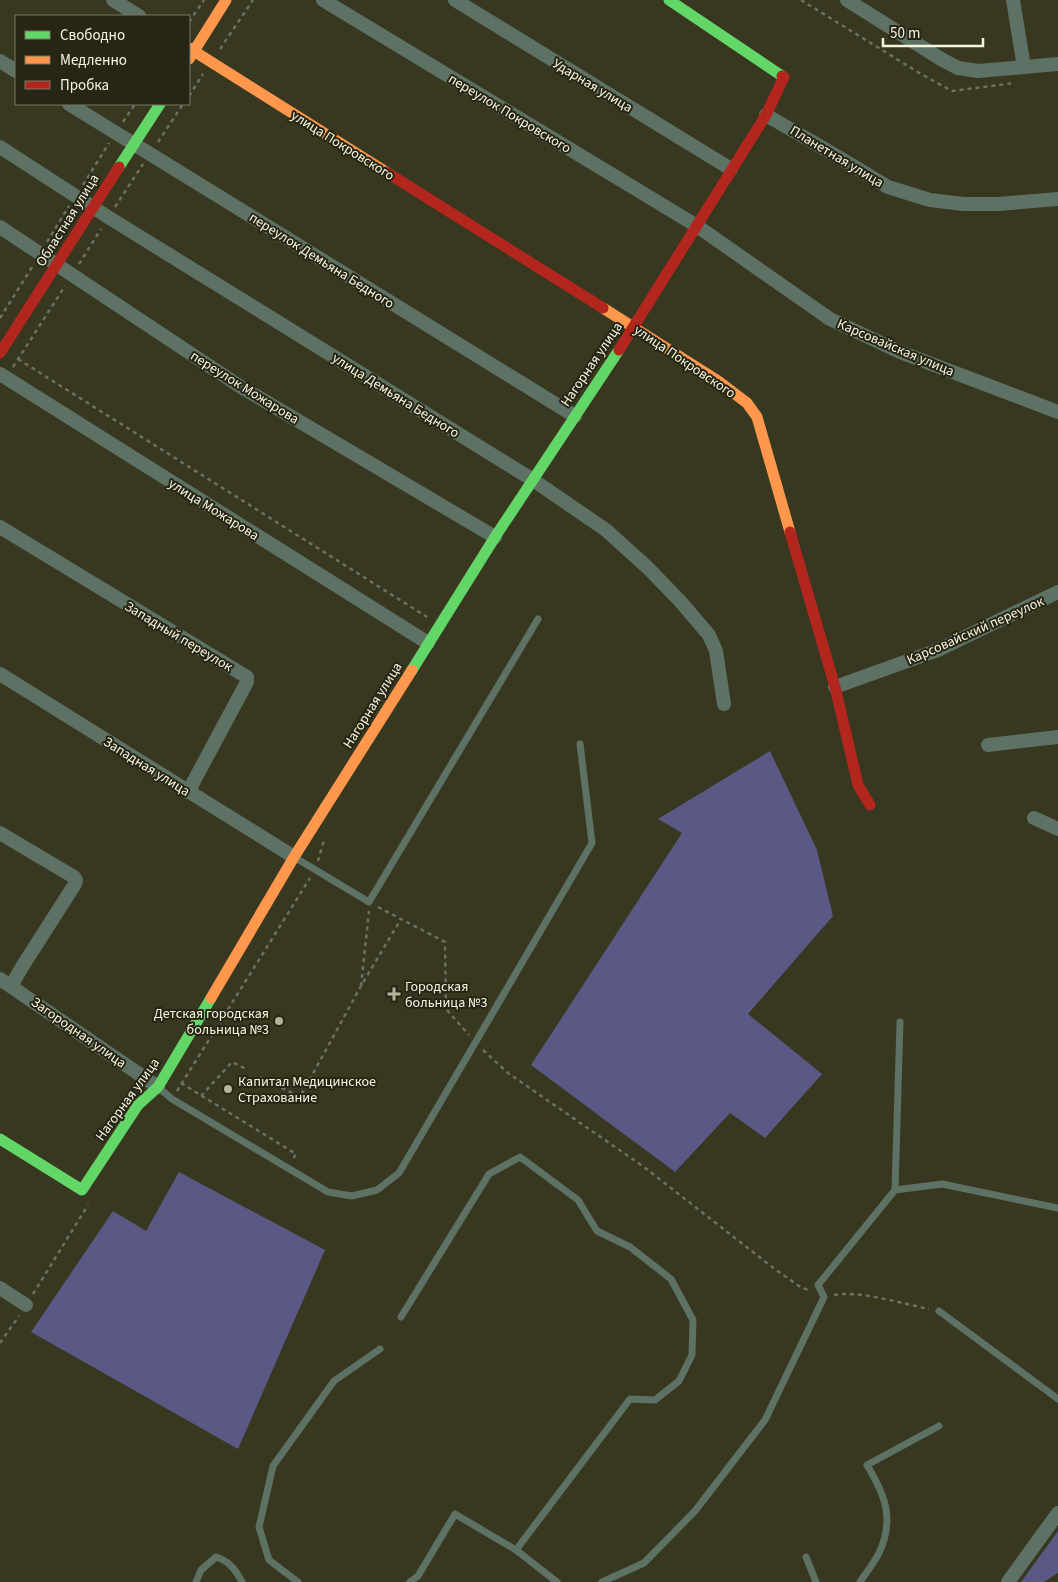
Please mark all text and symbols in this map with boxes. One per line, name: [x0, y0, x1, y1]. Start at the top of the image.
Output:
legend: [15, 15, 190, 105]
scale bar: [883, 15, 983, 47]
text: 50 m: [890, 23, 920, 44]
text: Свободно: [60, 25, 125, 46]
text: Медленно: [60, 50, 127, 71]
street label: Ударная улица: [549, 54, 636, 118]
street label: переулок Покровского: [444, 69, 575, 159]
text: Пробка: [60, 75, 109, 96]
street label: улица Покровского: [287, 106, 398, 186]
street label: Планетная улица: [786, 121, 887, 193]
street label: Областная улица: [31, 170, 104, 271]
street label: переулок Демьяна Бедного: [245, 208, 398, 314]
street label: Карсовайская улица: [834, 314, 957, 382]
street label: Нагорная улица: [556, 318, 628, 411]
street label: улица Покровского: [630, 320, 739, 403]
street label: переулок Можарова: [186, 346, 303, 429]
street label: улица Демьяна Бедного: [328, 348, 463, 443]
street label: улица Можарова: [164, 474, 263, 546]
street label: Карсовайский переулок: [904, 592, 1047, 670]
street label: Западный переулок: [121, 597, 236, 677]
street label: Нагорная улица: [338, 659, 407, 753]
street label: Западная улица: [99, 732, 194, 801]
place label: Городская больница №3: [405, 977, 488, 1013]
marker: Городская больница №3: [387, 987, 401, 1001]
street label: Загородная улица: [27, 993, 130, 1073]
place label: Детская городская больница №3: [154, 1004, 269, 1040]
marker: Детская городская больница №3: [273, 1015, 285, 1027]
street label: Нагорная улица: [91, 1054, 165, 1145]
place label: Капитал Медицинское Страхование: [238, 1072, 376, 1108]
marker: Капитал Медицинское Страхование: [222, 1083, 234, 1095]

